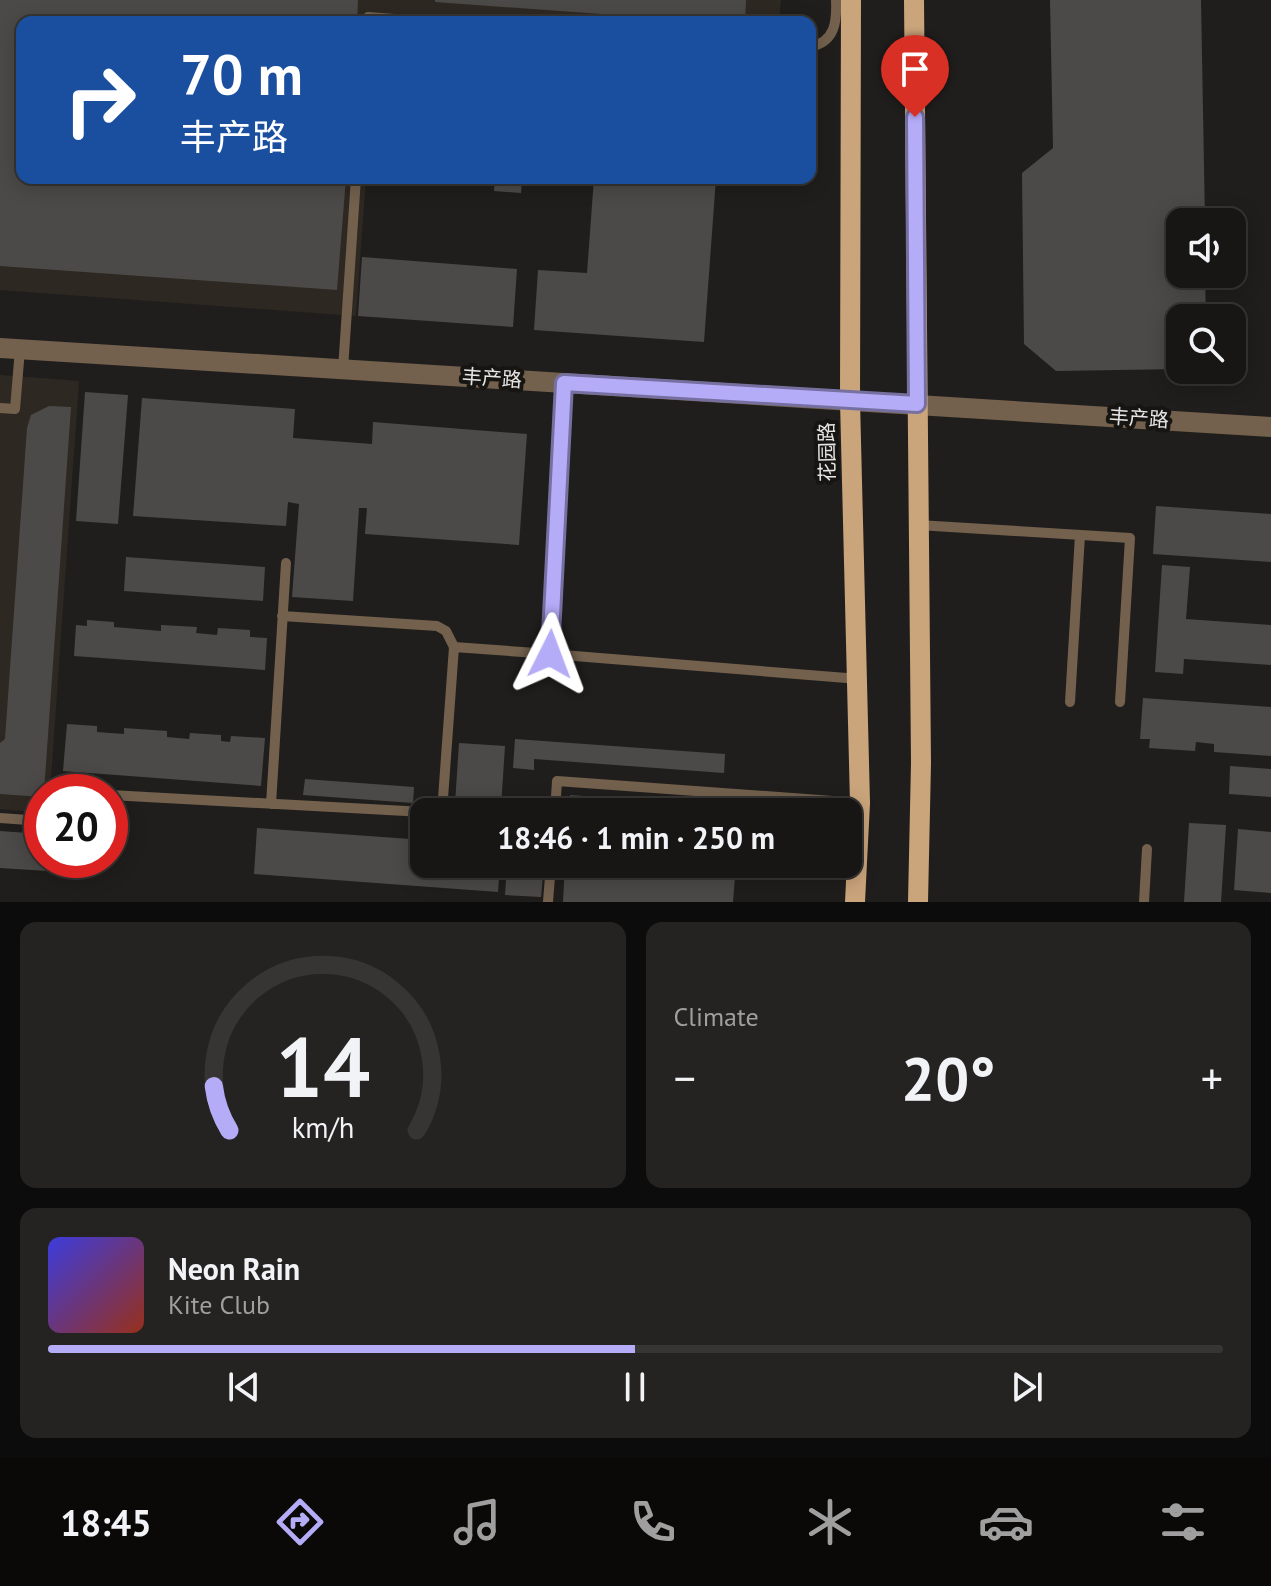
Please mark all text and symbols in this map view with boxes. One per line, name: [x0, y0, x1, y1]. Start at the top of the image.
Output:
pin: [881, 35, 949, 117]
text: 70 m: [180, 38, 303, 110]
icon: arrive: [893, 47, 937, 91]
icon: right: [48, 48, 152, 152]
text: 丰产路: [180, 113, 288, 160]
map controls: [1166, 208, 1246, 384]
button: sound: [1166, 208, 1246, 288]
button: search: [1166, 304, 1246, 384]
street label: 丰产路: [461, 363, 523, 393]
street label: 丰产路: [1108, 403, 1170, 433]
street label: 花园路: [813, 422, 841, 482]
position arrow: [508, 612, 592, 696]
speed limit sign: 20: [24, 774, 128, 878]
text: 18:46 · 1 min · 250 m: [497, 818, 775, 857]
text: Climate: [674, 1000, 759, 1033]
text: 14: [276, 1012, 370, 1120]
text: 20°: [901, 1039, 995, 1117]
text: −: [674, 1049, 696, 1106]
text: +: [1201, 1049, 1223, 1106]
text: km/h: [291, 1109, 354, 1146]
text: Neon Rain: [168, 1249, 300, 1288]
text: Kite Club: [168, 1288, 270, 1321]
icon: previous: [222, 1365, 266, 1409]
icon: pause: [613, 1365, 657, 1409]
icon: next: [1005, 1365, 1049, 1409]
icon: directions: [272, 1494, 328, 1550]
icon: music: [449, 1494, 505, 1550]
icon: phone: [625, 1494, 681, 1550]
icon: climate: [802, 1494, 858, 1550]
icon: car: [978, 1494, 1034, 1550]
icon: filters: [1155, 1494, 1211, 1550]
text: 18:45: [60, 1499, 152, 1546]

